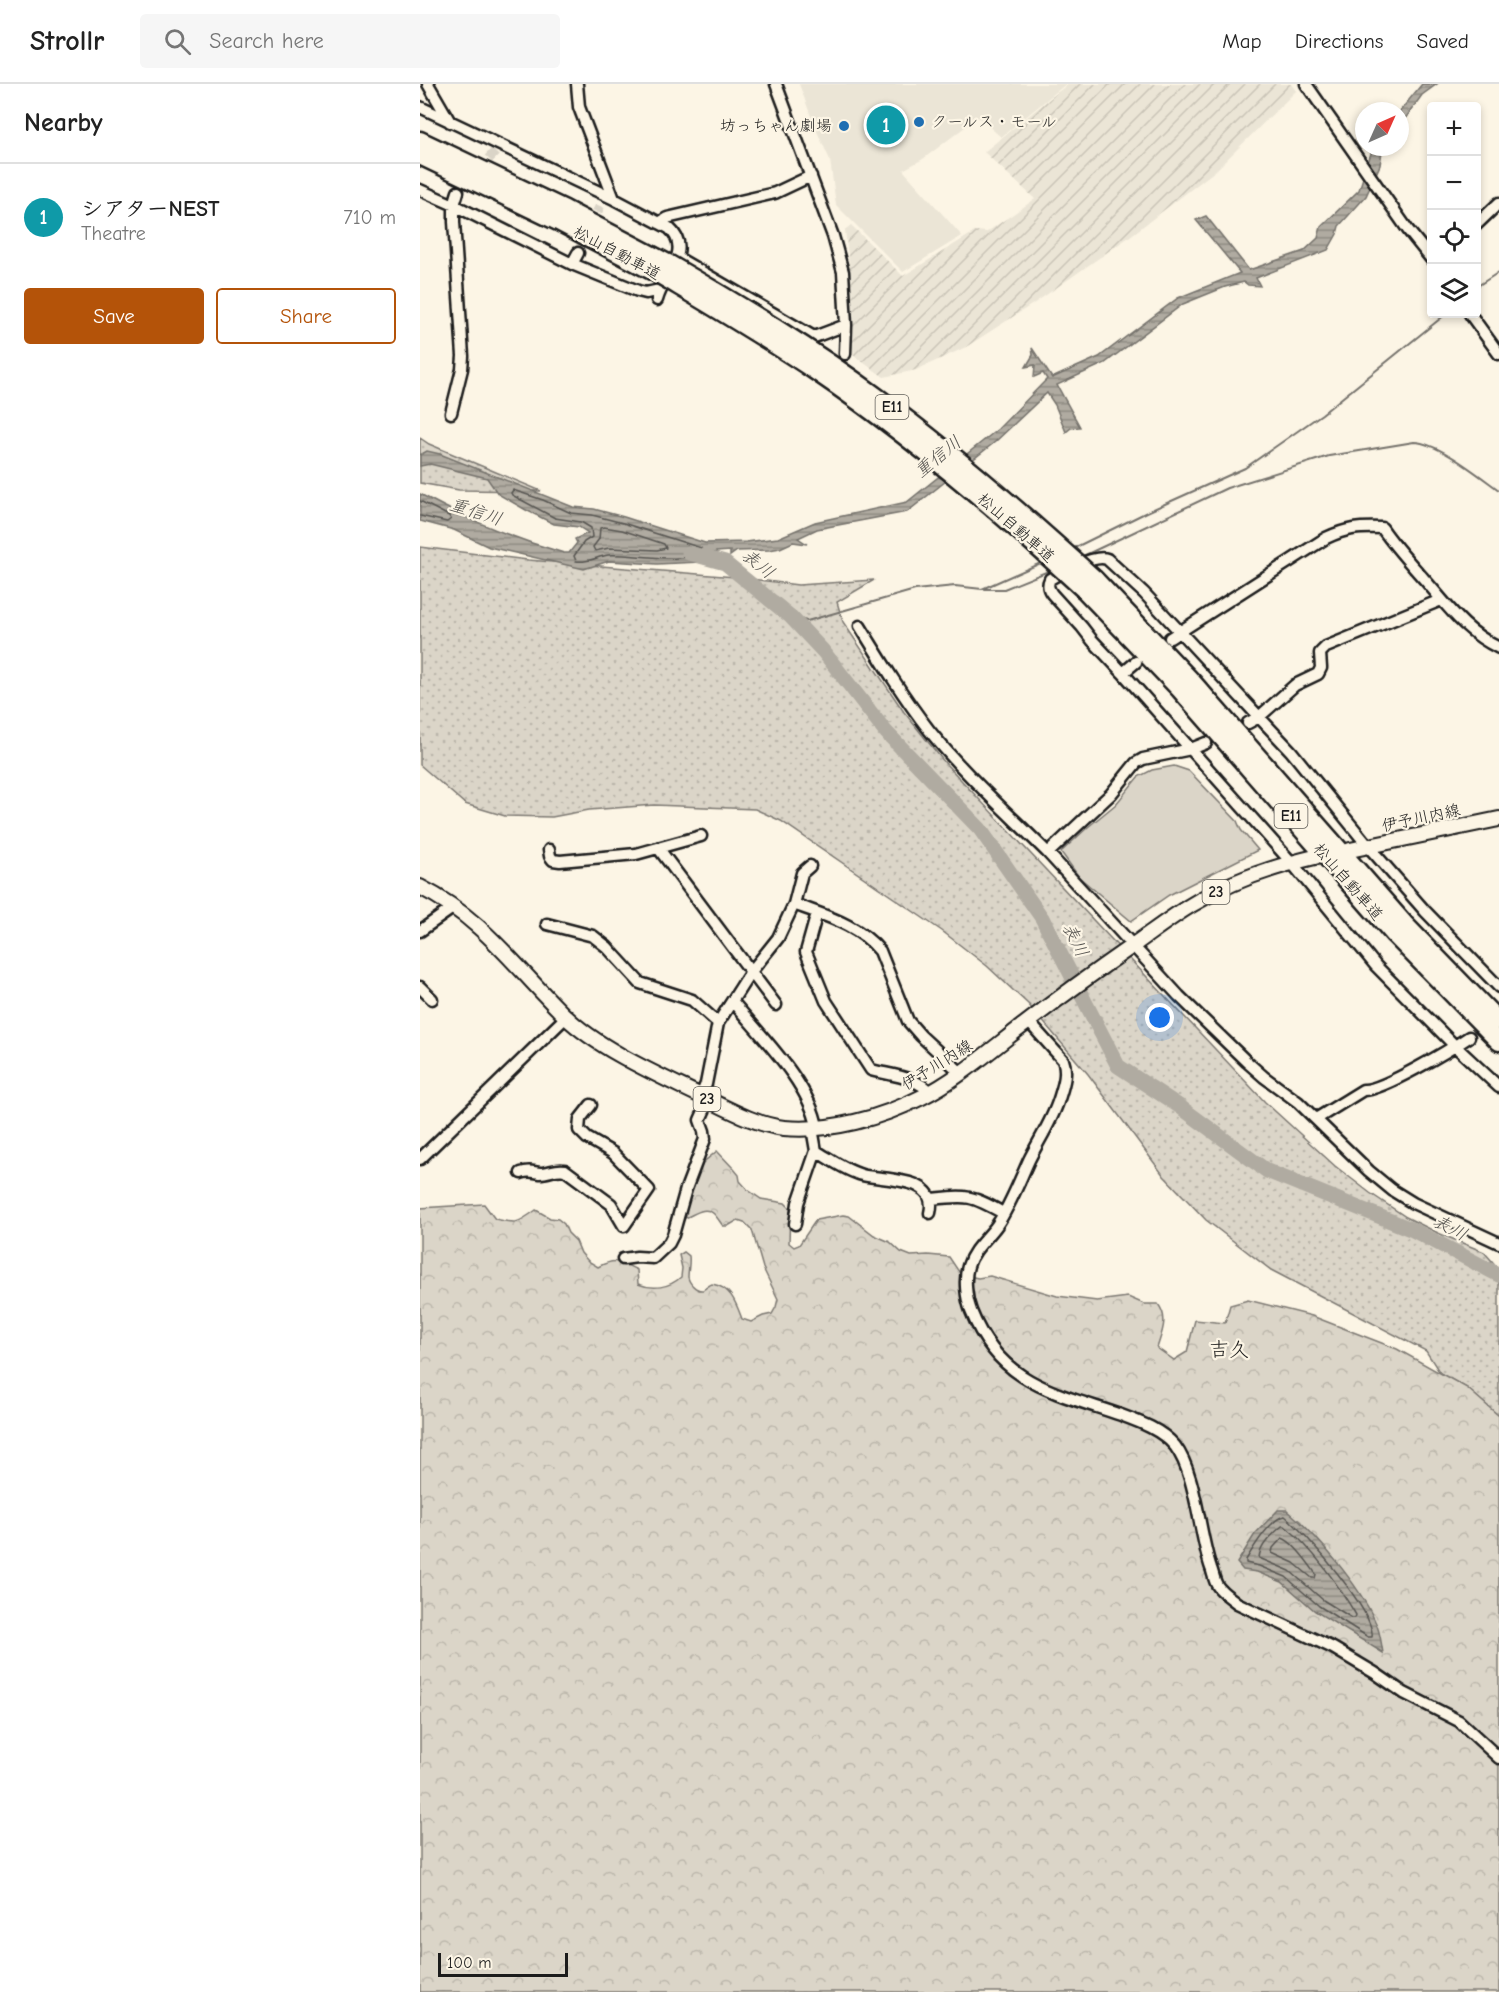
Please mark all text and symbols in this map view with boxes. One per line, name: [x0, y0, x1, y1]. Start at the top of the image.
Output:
search box: [140, 14, 560, 68]
text: Strollr: [30, 25, 104, 57]
icon: search: [161, 25, 194, 58]
text: Search here: [209, 28, 324, 54]
text: Map: [1222, 29, 1262, 53]
text: Directions: [1295, 29, 1384, 53]
text: Saved: [1417, 29, 1469, 53]
pin: 1: [866, 102, 906, 147]
north arrow: [1355, 102, 1409, 156]
map controls: [1427, 102, 1481, 318]
button: +: [1427, 102, 1481, 156]
text: Nearby: [24, 108, 103, 138]
place label: クールス・モール: [931, 113, 1057, 131]
marker: クールス・モール: [912, 115, 926, 129]
place label: 坊っちゃん劇場: [720, 117, 832, 135]
marker: 坊っちゃん劇場: [837, 119, 851, 133]
button: −: [1427, 156, 1481, 210]
text: シアターNEST: [81, 196, 220, 222]
text: 1: [40, 206, 47, 229]
text: 710 m: [343, 206, 396, 229]
button: locate: [1427, 210, 1481, 264]
text: Theatre: [81, 222, 146, 245]
street label: 松山自動車道: [570, 223, 664, 283]
button: layers: [1427, 264, 1481, 318]
button: Save: [24, 288, 204, 344]
button: Share: [216, 288, 396, 344]
road number: E11: [876, 395, 908, 419]
water label: 重信川: [910, 432, 966, 482]
street label: 松山自動車道: [974, 490, 1058, 566]
water label: 重信川: [447, 494, 505, 530]
water label: 表川: [737, 545, 779, 583]
street label: 伊予川内線: [1380, 801, 1462, 835]
road number: E11: [1274, 804, 1308, 828]
street label: 松山自動車道: [1310, 840, 1386, 924]
road number: 23: [1202, 880, 1230, 904]
water label: 表川: [1057, 919, 1093, 961]
your location: [1145, 1003, 1174, 1032]
street label: 伊予川内線: [898, 1036, 976, 1094]
road number: 23: [694, 1087, 720, 1111]
water label: 表川: [1429, 1210, 1471, 1246]
district label: 吉久: [1209, 1338, 1249, 1361]
scale bar: [438, 1950, 568, 1978]
text: 100 m: [447, 1954, 491, 1972]

